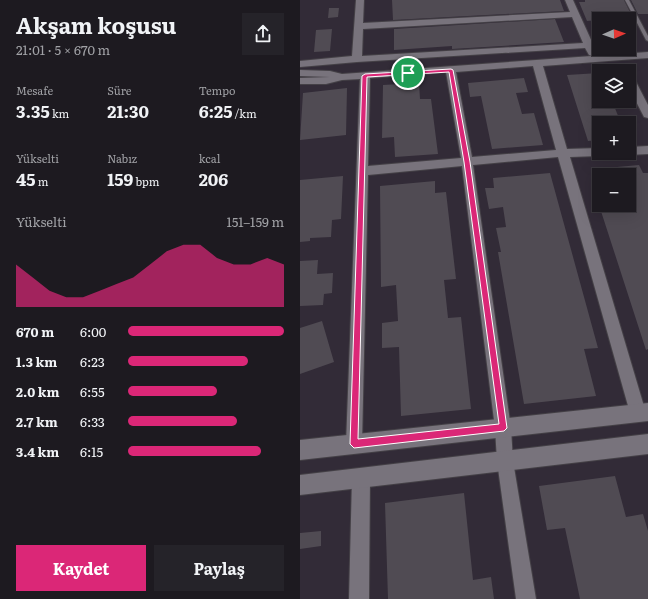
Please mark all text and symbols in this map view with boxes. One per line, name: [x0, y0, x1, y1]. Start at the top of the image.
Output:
text: Akşam koşusu: [16, 8, 177, 41]
north arrow: [592, 12, 636, 56]
map controls: [592, 12, 636, 212]
button: share: [242, 13, 284, 55]
text: 21:01 · 5 × 670 m: [16, 40, 110, 59]
pin: [391, 56, 425, 90]
icon: arrive: [397, 62, 419, 84]
button: layers: [592, 64, 636, 108]
text: Mesafe: [16, 82, 53, 98]
text: Süre: [107, 82, 132, 98]
text: Tempo: [199, 82, 235, 98]
text: 3.35: [16, 98, 50, 123]
text: 21:30: [107, 98, 149, 123]
text: 6:25: [199, 98, 232, 123]
text: km: [50, 105, 69, 121]
text: /km: [232, 105, 257, 121]
button: +: [592, 116, 636, 160]
text: Yükselti: [16, 150, 59, 166]
text: Nabız: [107, 150, 137, 166]
text: kcal: [199, 150, 220, 166]
text: 45: [16, 166, 36, 191]
text: 159: [107, 166, 133, 191]
text: 206: [199, 166, 228, 191]
button: −: [592, 168, 636, 212]
text: m: [36, 173, 48, 189]
text: bpm: [133, 173, 159, 189]
text: Yükselti: [16, 212, 67, 231]
text: 151–159 m: [226, 212, 284, 231]
text: 670 m: [16, 322, 54, 341]
text: 6:00: [80, 322, 106, 341]
text: 1.3 km: [16, 352, 57, 371]
text: 6:23: [80, 352, 105, 371]
text: 2.0 km: [16, 382, 60, 401]
text: 6:55: [80, 382, 105, 401]
text: 2.7 km: [16, 412, 58, 431]
text: 6:33: [80, 412, 105, 431]
text: 3.4 km: [16, 442, 59, 461]
text: 6:15: [80, 442, 103, 461]
button: Kaydet: [16, 545, 146, 591]
button: Paylaş: [154, 545, 284, 591]

